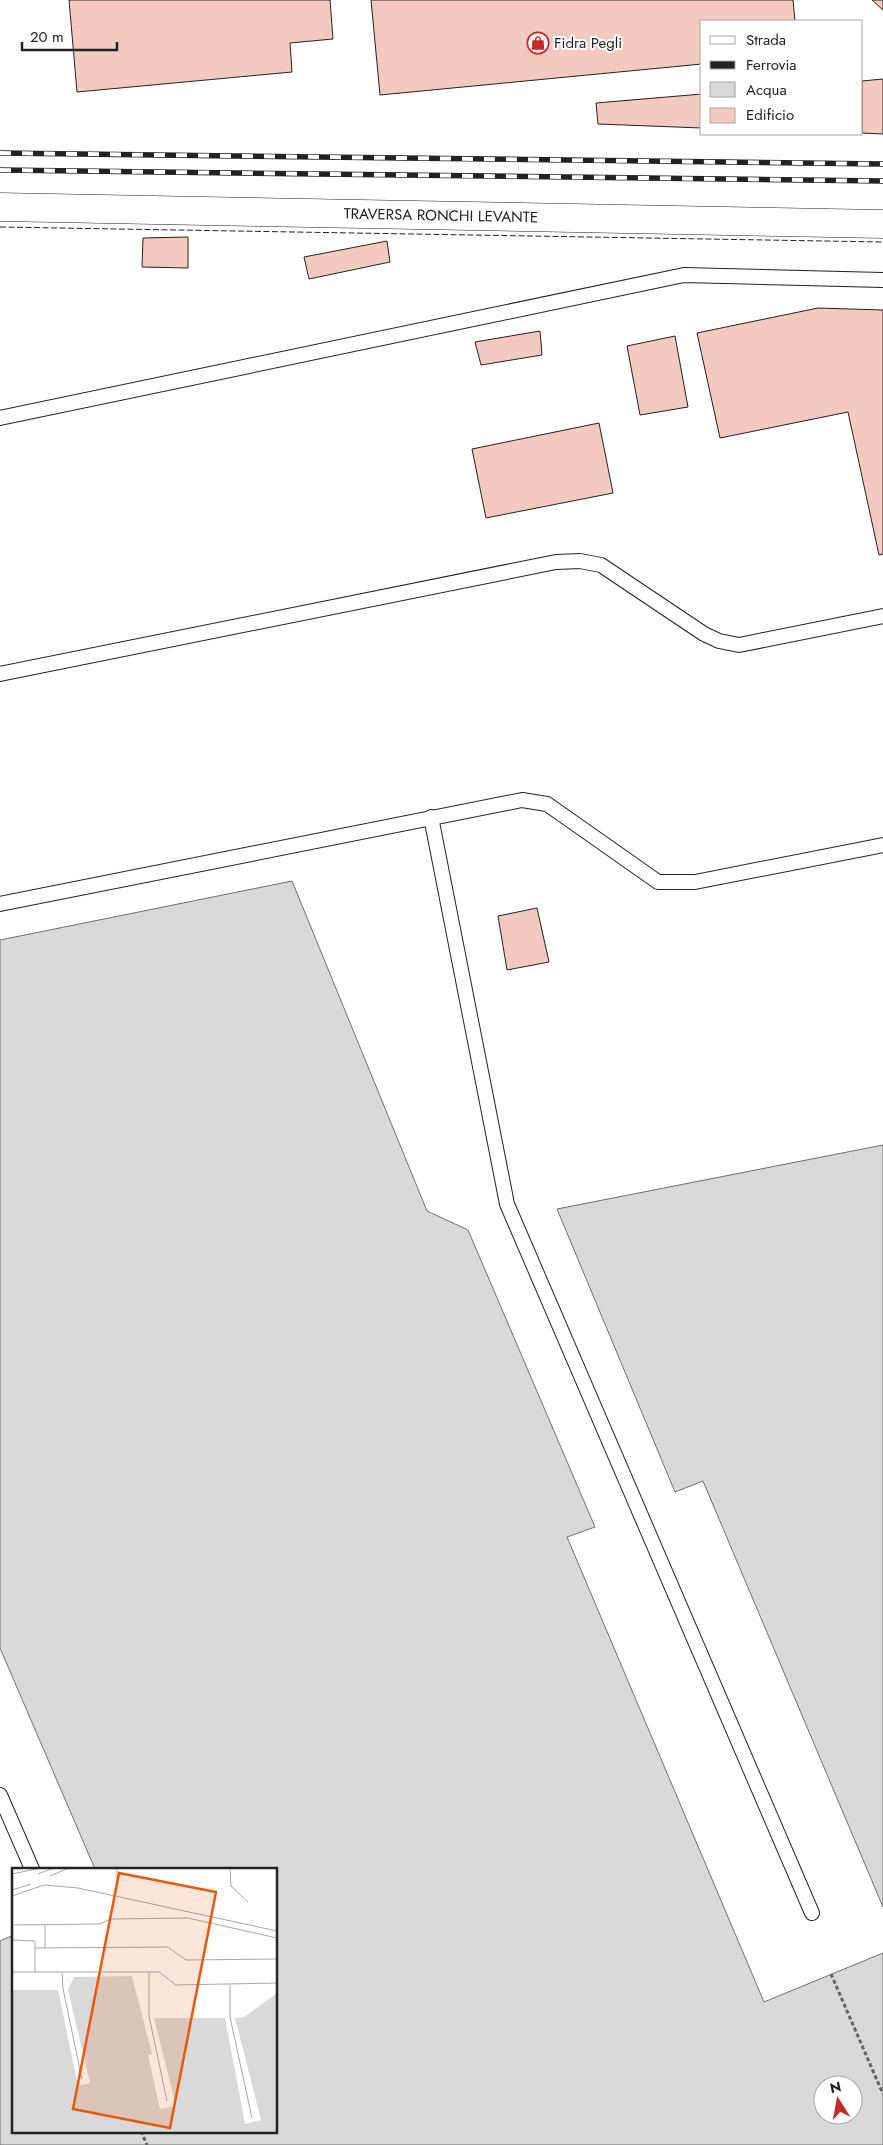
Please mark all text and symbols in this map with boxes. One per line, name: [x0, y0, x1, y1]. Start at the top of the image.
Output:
scale bar: [22, 20, 118, 52]
legend: [700, 20, 863, 135]
text: 20 m: [30, 26, 64, 48]
text: Strada: [746, 29, 786, 51]
shop icon: Fidra Pegli: [526, 31, 550, 55]
place label: Fidra Pegli: [554, 32, 622, 54]
text: Ferrovia: [746, 54, 797, 76]
text: Acqua: [746, 79, 787, 101]
text: Edificio: [746, 104, 794, 126]
street label: TRAVERSA RONCHI LEVANTE: [344, 203, 538, 228]
inset map: [12, 1868, 278, 2132]
north arrow: [813, 2075, 863, 2125]
text: N: [828, 2076, 843, 2098]

